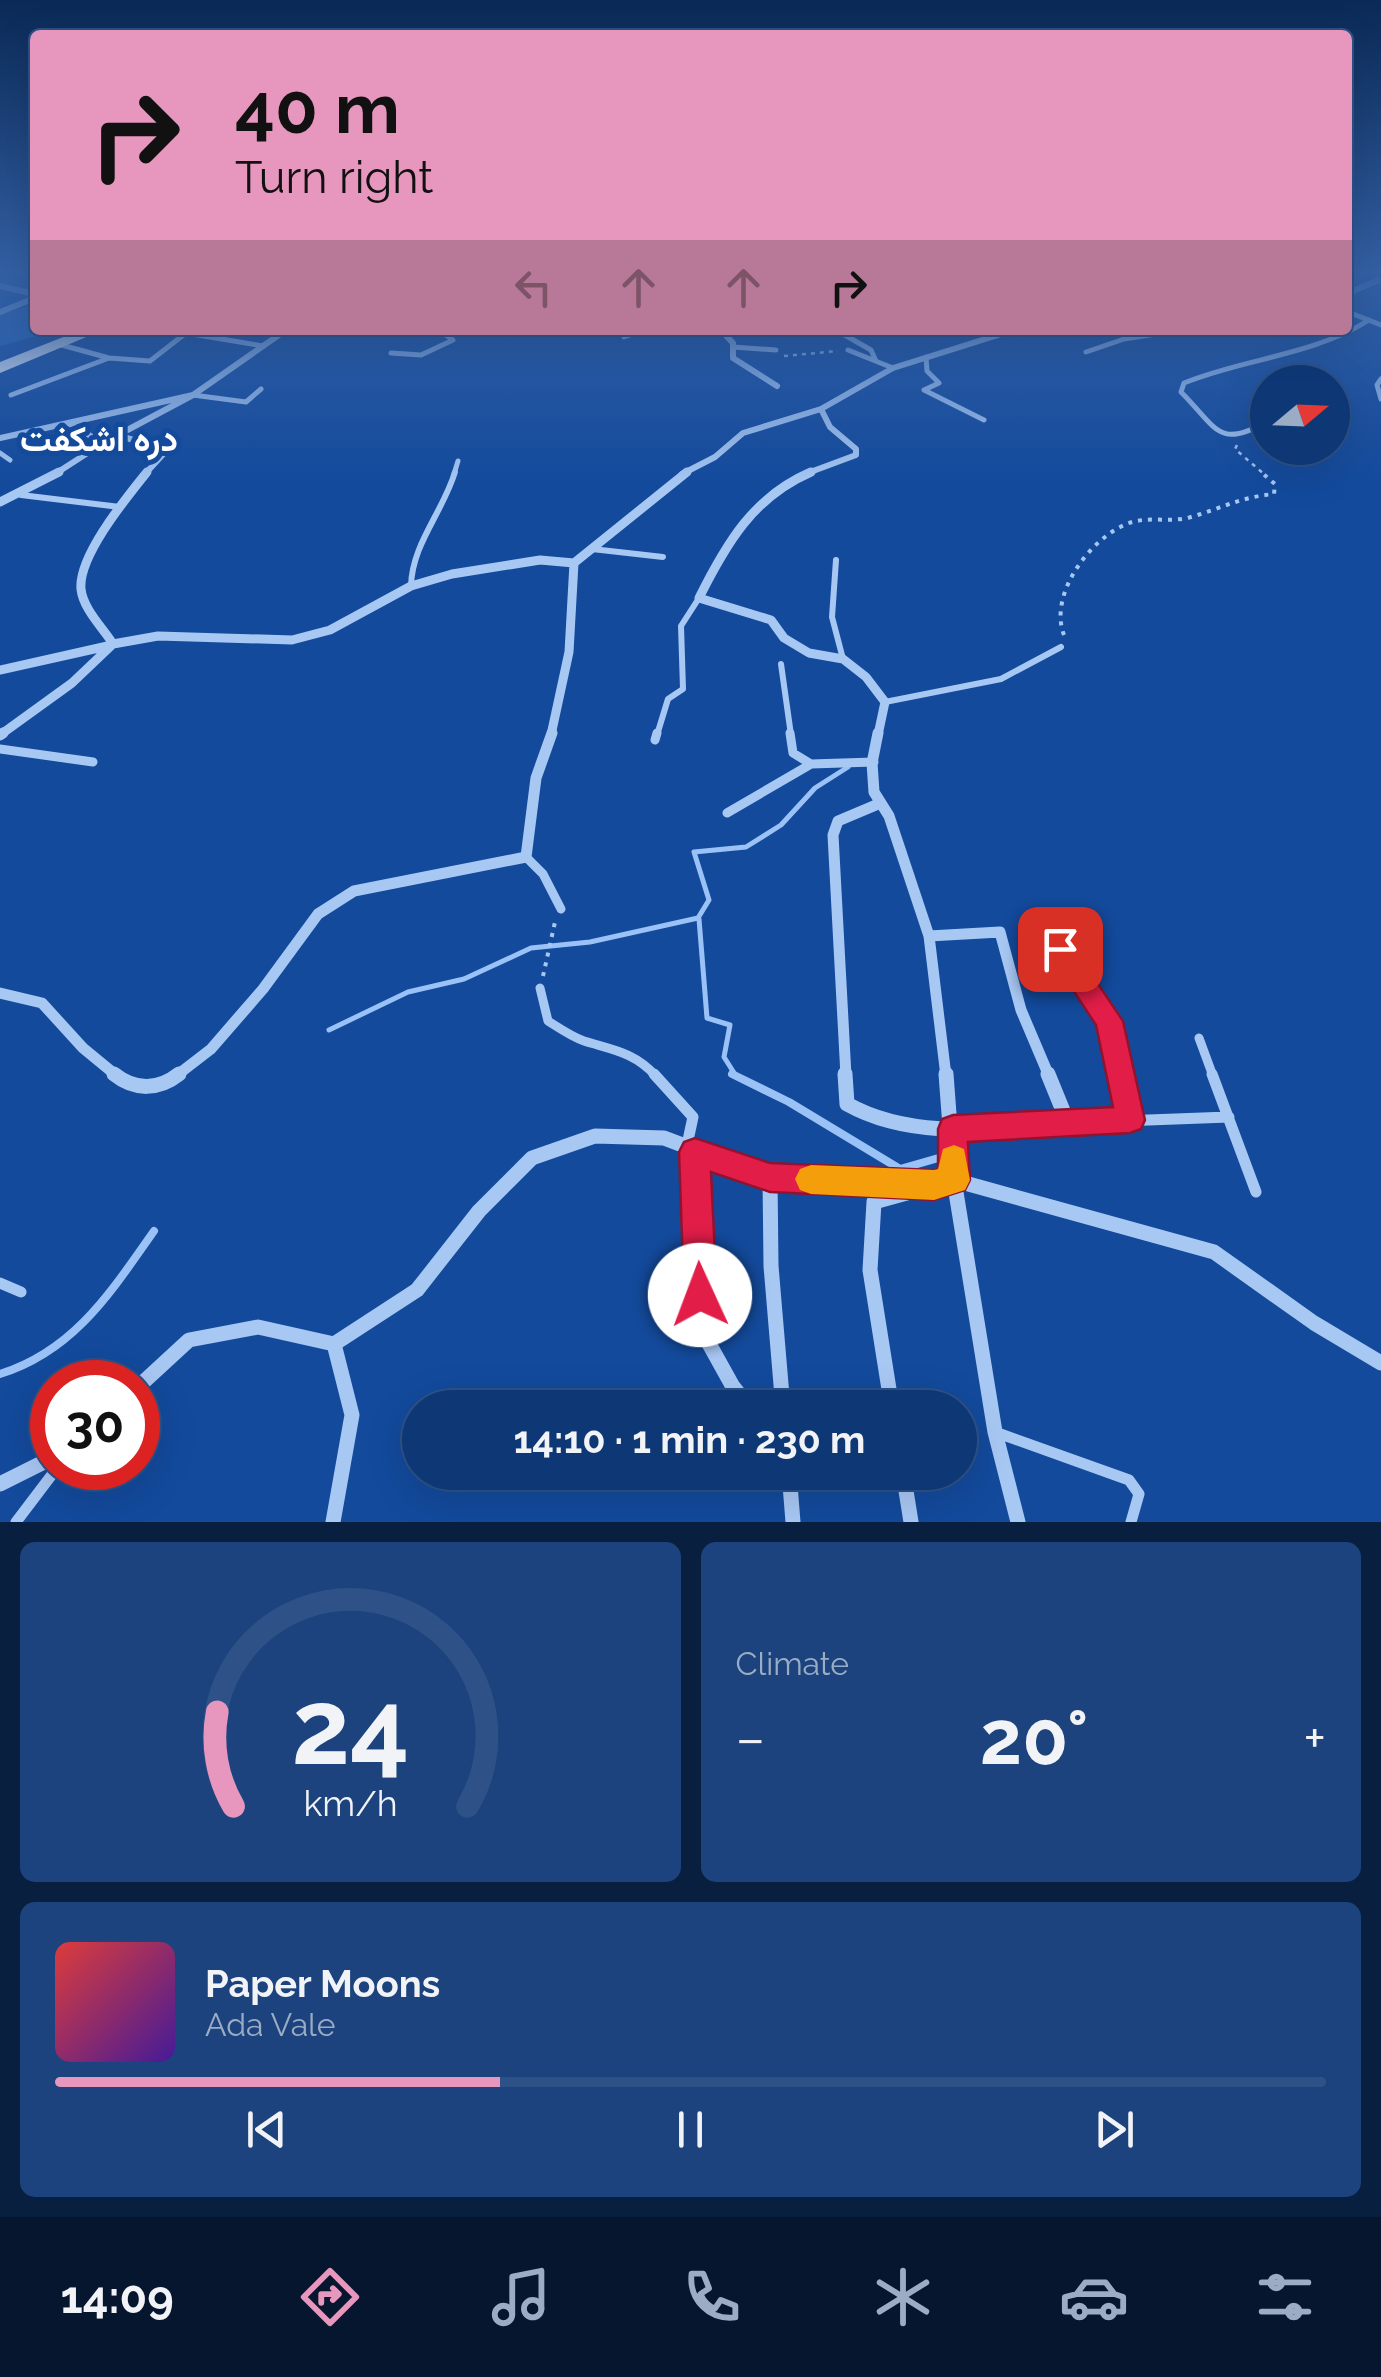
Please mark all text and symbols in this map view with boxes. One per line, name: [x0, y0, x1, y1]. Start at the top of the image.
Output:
text: 40 m: [235, 67, 400, 149]
icon: right: [70, 70, 200, 200]
text: Turn right: [235, 151, 433, 204]
icon: left: [506, 260, 561, 315]
icon: ahead: [611, 260, 666, 315]
icon: ahead: [716, 260, 771, 315]
icon: right: [821, 260, 876, 315]
north arrow: [1250, 365, 1350, 465]
map controls: [1250, 365, 1350, 465]
district label: دره اشکفت: [20, 418, 178, 461]
pin: [1018, 907, 1103, 992]
icon: arrive: [1033, 922, 1088, 977]
position arrow: [648, 1243, 752, 1347]
speed limit sign: 30: [30, 1360, 160, 1490]
text: 14:10 · 1 min · 230 m: [514, 1417, 865, 1462]
text: Climate: [736, 1645, 849, 1682]
text: 24: [291, 1666, 409, 1788]
text: 20°: [980, 1693, 1088, 1782]
text: −: [736, 1706, 765, 1771]
text: +: [1303, 1706, 1326, 1771]
text: km/h: [303, 1782, 397, 1824]
text: Paper Moons: [205, 1961, 440, 2006]
text: Ada Vale: [205, 2006, 336, 2043]
icon: previous: [239, 2102, 294, 2157]
icon: pause: [663, 2102, 718, 2157]
icon: next: [1087, 2102, 1142, 2157]
icon: directions: [295, 2262, 365, 2332]
icon: music: [486, 2262, 556, 2332]
icon: phone: [677, 2262, 747, 2332]
icon: climate: [868, 2262, 938, 2332]
icon: car: [1059, 2262, 1129, 2332]
icon: filters: [1250, 2262, 1320, 2332]
text: 14:09: [61, 2271, 174, 2324]

